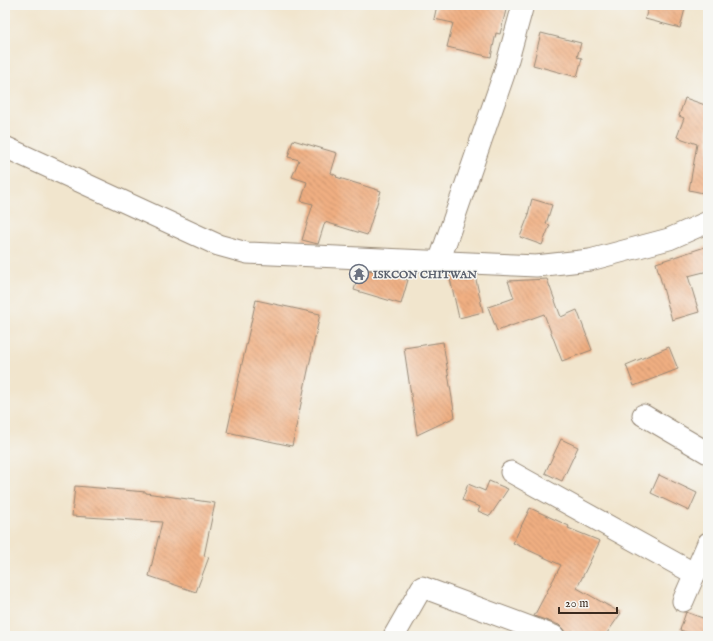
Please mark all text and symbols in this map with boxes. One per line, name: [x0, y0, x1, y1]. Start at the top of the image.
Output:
temple icon: ISKCON CHITWAN: [348, 263, 370, 285]
place label: ISKCON CHITWAN: [373, 268, 478, 282]
scale bar: [559, 589, 617, 615]
text: 20 m: [565, 596, 588, 611]

